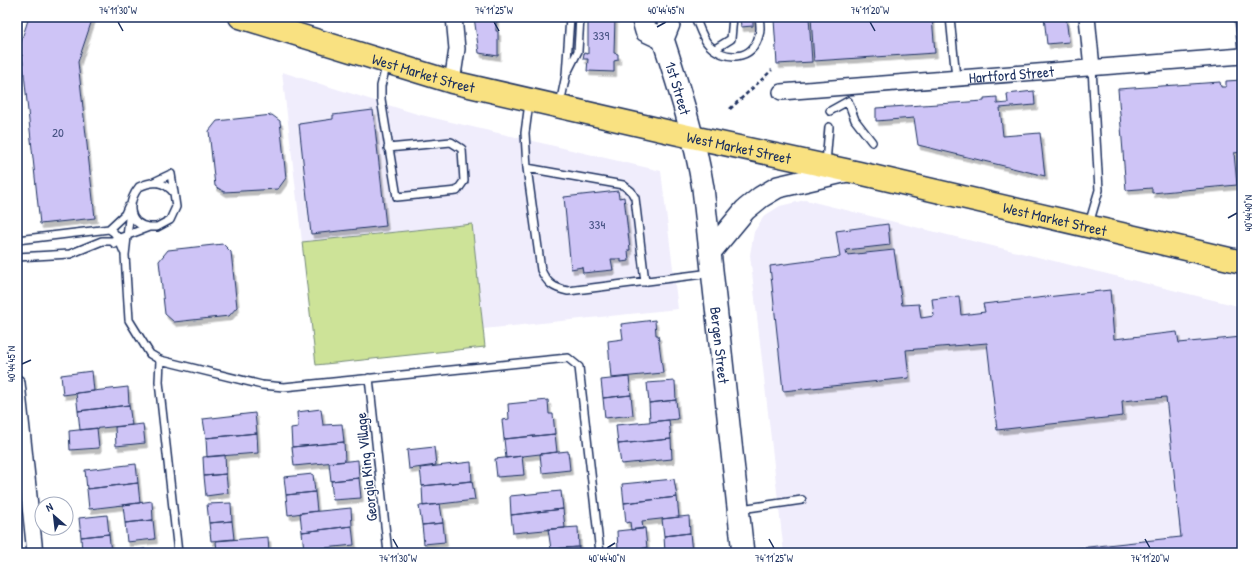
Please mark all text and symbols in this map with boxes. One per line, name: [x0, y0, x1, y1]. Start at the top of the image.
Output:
text: 74°11'30"W: [99, 4, 138, 17]
text: 74°11'25"W: [475, 4, 514, 17]
text: 40°44'45"N: [648, 4, 684, 17]
text: 74°11'20"W: [851, 4, 890, 17]
house number: 339: [593, 26, 609, 44]
street label: West Market Street: [370, 48, 478, 98]
street label: 1st Street: [660, 59, 697, 118]
street label: Hartford Street: [968, 60, 1056, 88]
house number: 20: [52, 123, 64, 141]
street label: West Market Street: [685, 126, 794, 169]
text: 40°44'40"N: [1242, 195, 1255, 231]
street label: West Market Street: [1001, 196, 1110, 241]
house number: 334: [589, 215, 605, 233]
street label: Bergen Street: [706, 306, 735, 386]
text: 40°44'45"N: [5, 346, 18, 382]
street label: Georgia King Village: [350, 412, 382, 522]
north arrow: [34, 496, 74, 536]
text: N: [43, 500, 55, 515]
text: 74°11'30"W: [379, 552, 418, 565]
text: 40°44'40"N: [589, 552, 625, 565]
text: 74°11'25"W: [755, 552, 794, 565]
text: 74°11'20"W: [1131, 552, 1170, 565]

